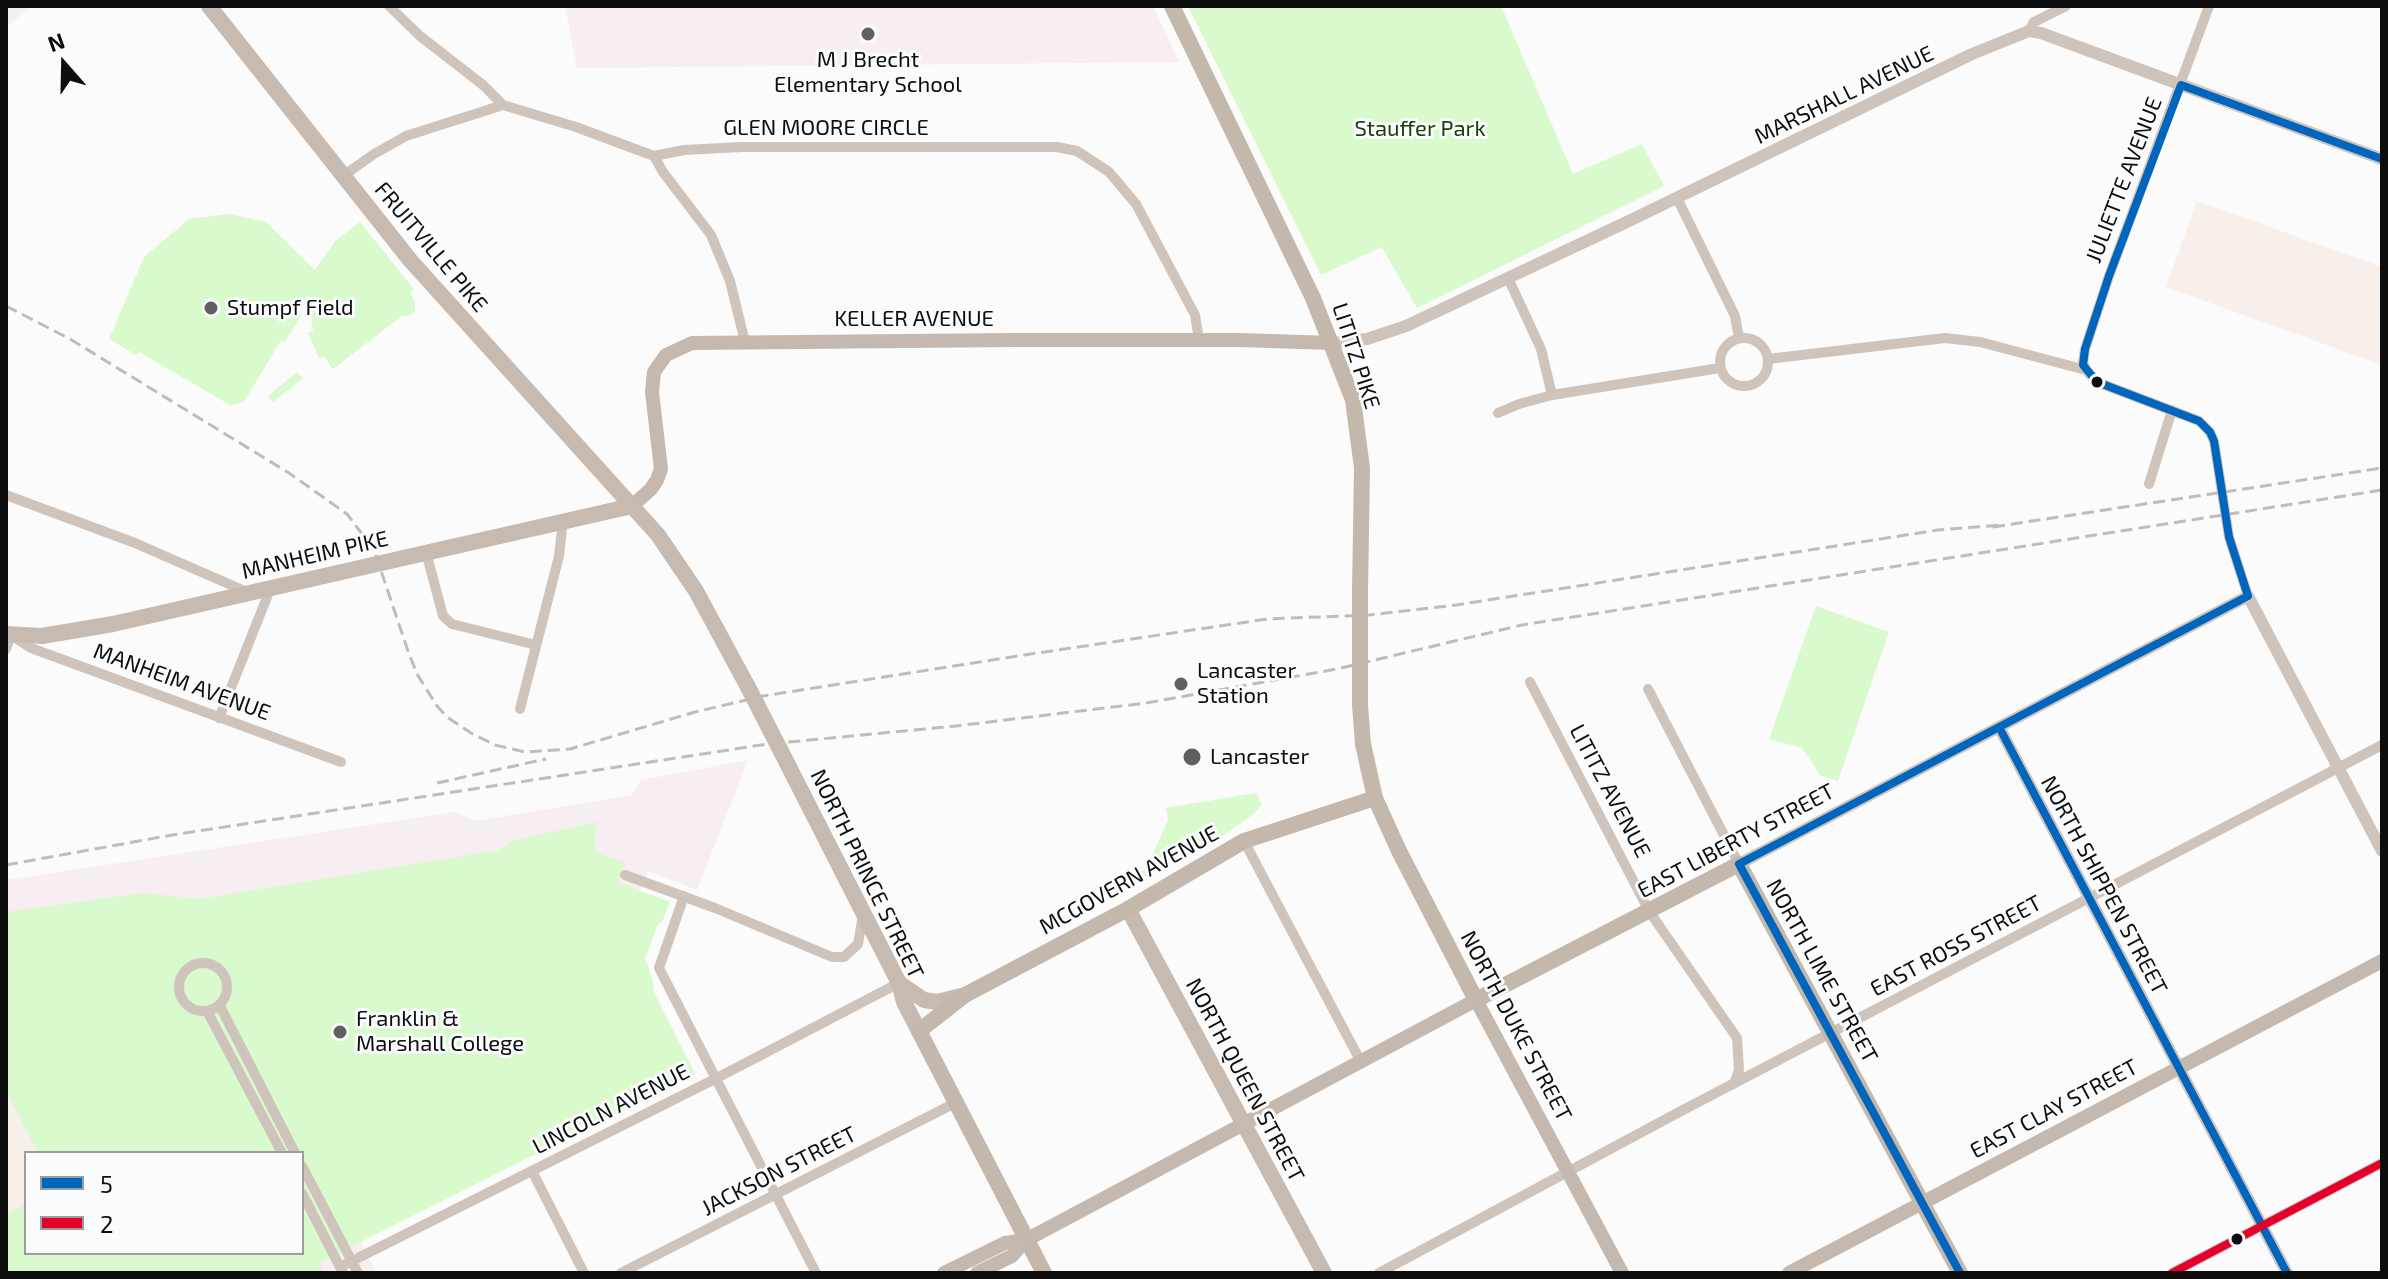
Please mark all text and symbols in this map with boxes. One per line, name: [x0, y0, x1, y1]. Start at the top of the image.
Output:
north arrow: [24, 24, 104, 104]
marker: M J Brecht Elementary School: [859, 25, 877, 43]
text: N: [44, 27, 68, 56]
street label: MARSHALL AVENUE: [1750, 40, 1938, 150]
place label: M J Brecht Elementary School: [774, 47, 962, 98]
street label: JULIETTE AVENUE: [2080, 93, 2168, 267]
street label: GLEN MOORE CIRCLE: [723, 115, 929, 141]
park label: Stauffer Park: [1354, 116, 1486, 142]
street label: FRUITVILLE PIKE: [369, 177, 493, 317]
place label: Stumpf Field: [227, 295, 354, 321]
marker: Stumpf Field: [202, 299, 220, 317]
street label: LITITZ PIKE: [1327, 300, 1385, 412]
street label: KELLER AVENUE: [834, 306, 994, 332]
unlabelled marker: [2089, 374, 2105, 390]
street label: MANHEIM PIKE: [239, 525, 391, 585]
street label: MANHEIM AVENUE: [90, 638, 274, 726]
place label: Lancaster Station: [1197, 658, 1296, 710]
marker: Lancaster Station: [1172, 675, 1190, 693]
street label: LITITZ AVENUE: [1564, 720, 1656, 862]
place label: Lancaster: [1210, 744, 1309, 770]
marker: Lancaster: [1181, 746, 1203, 768]
street label: NORTH PRINCE STREET: [805, 765, 929, 983]
street label: NORTH SHIPPEN STREET: [2035, 771, 2173, 999]
street label: EAST LIBERTY STREET: [1633, 778, 1839, 904]
street label: MCGOVERN AVENUE: [1035, 820, 1223, 940]
street label: NORTH LIME STREET: [1761, 875, 1883, 1067]
street label: EAST ROSS STREET: [1866, 890, 2046, 1002]
street label: NORTH DUKE STREET: [1455, 926, 1577, 1126]
street label: NORTH QUEEN STREET: [1180, 974, 1310, 1186]
place label: Franklin & Marshall College: [356, 1006, 524, 1058]
marker: Franklin & Marshall College: [331, 1023, 349, 1041]
street label: EAST CLAY STREET: [1966, 1054, 2142, 1164]
street label: LINCOLN AVENUE: [528, 1058, 694, 1160]
street label: JACKSON STREET: [697, 1121, 861, 1221]
legend: [24, 1151, 304, 1255]
text: 5: [100, 1169, 113, 1198]
text: 2: [100, 1209, 114, 1238]
unlabelled marker: [2229, 1231, 2245, 1247]

